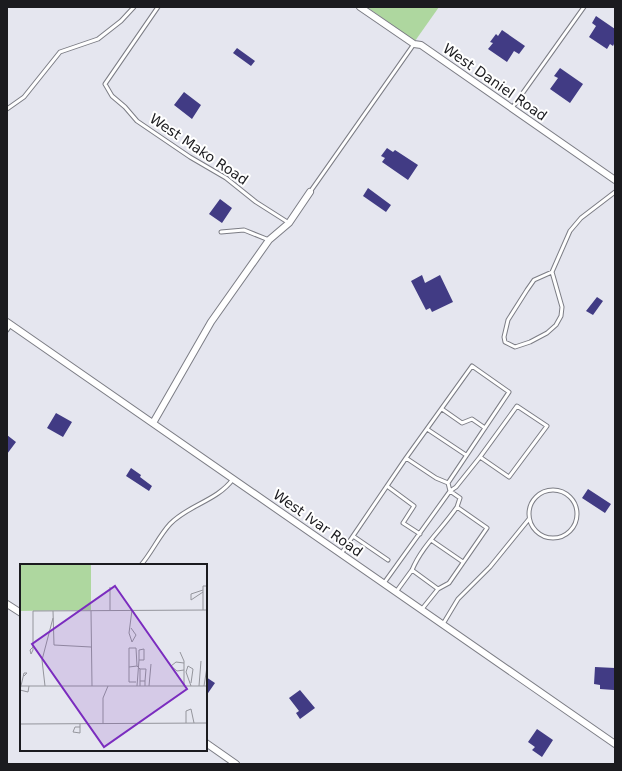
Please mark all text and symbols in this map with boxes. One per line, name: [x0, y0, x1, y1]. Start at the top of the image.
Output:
street label: West Daniel Road: [440, 40, 550, 124]
street label: West Mako Road: [147, 110, 251, 188]
street label: West Ivar Road: [270, 486, 366, 560]
inset map: [20, 564, 207, 751]

